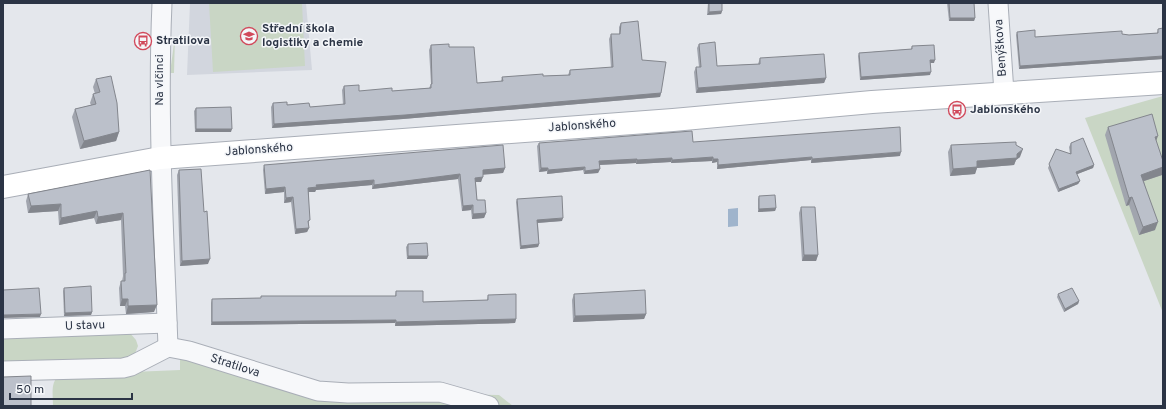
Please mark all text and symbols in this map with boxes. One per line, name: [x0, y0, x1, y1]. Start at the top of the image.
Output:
street label: Benýškova: [991, 19, 1011, 77]
place label: Střední škola logistiky a chemie: [262, 21, 364, 51]
school or university icon: Střední škola logistiky a chemie: [239, 26, 259, 46]
bus stop icon: Stratilova: [133, 31, 153, 51]
place label: Stratilova: [156, 33, 210, 49]
street label: Na vlčinci: [152, 54, 168, 106]
bus stop icon: Jablonského: [947, 100, 967, 120]
place label: Jablonského: [970, 102, 1041, 118]
street label: Jablonského: [548, 116, 617, 136]
street label: Jablonského: [225, 140, 294, 160]
street label: U stavu: [65, 317, 105, 335]
street label: Stratilova: [208, 351, 262, 381]
scale bar: [10, 375, 132, 401]
text: 50 m: [16, 382, 44, 398]

